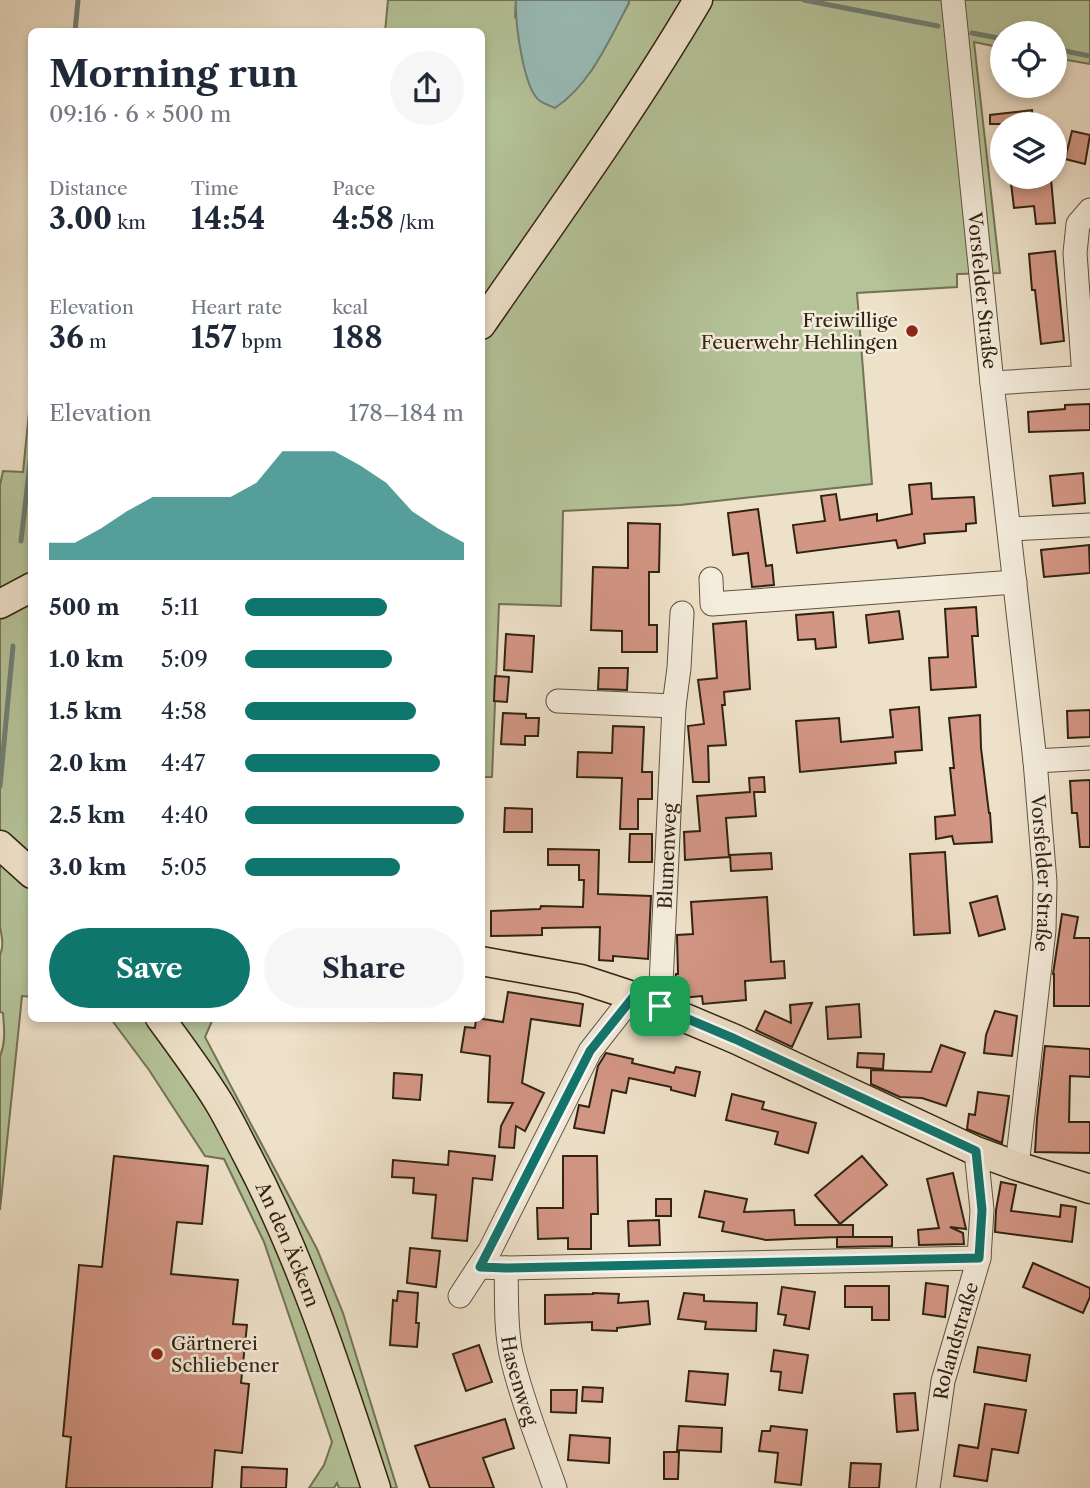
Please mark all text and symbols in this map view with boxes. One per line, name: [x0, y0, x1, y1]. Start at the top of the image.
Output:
map controls: [990, 21, 1067, 189]
button: locate: [990, 21, 1067, 98]
text: Morning run: [49, 50, 298, 97]
button: share: [390, 51, 464, 125]
text: 09:16 · 6 × 500 m: [49, 100, 231, 128]
button: layers: [990, 112, 1067, 189]
text: Distance: [49, 177, 128, 200]
text: Time: [191, 177, 239, 200]
text: Pace: [332, 177, 375, 200]
text: 3.00: [49, 200, 112, 237]
text: 14:54: [191, 200, 265, 237]
text: 4:58: [332, 200, 394, 237]
street label: Vorsfelder Straße: [963, 210, 1002, 370]
text: km: [112, 211, 146, 234]
text: /km: [394, 211, 435, 234]
text: Elevation: [49, 296, 134, 319]
text: Heart rate: [191, 296, 282, 319]
text: kcal: [332, 296, 368, 319]
place label: Freiwillige Feuerwehr Hehlingen: [701, 309, 898, 354]
text: 36: [49, 319, 84, 356]
text: 157: [191, 319, 236, 356]
text: 188: [332, 319, 383, 356]
marker: Freiwillige Feuerwehr Hehlingen: [904, 323, 920, 339]
text: m: [84, 330, 107, 353]
text: bpm: [236, 330, 282, 353]
text: Elevation: [49, 399, 152, 427]
text: 178–184 m: [348, 399, 464, 427]
text: 500 m: [49, 593, 120, 621]
text: 5:11: [161, 593, 199, 621]
text: 1.0 km: [49, 645, 124, 673]
text: 5:09: [161, 645, 208, 673]
text: 1.5 km: [49, 697, 122, 725]
text: 4:58: [161, 697, 207, 725]
text: 2.0 km: [49, 749, 127, 777]
text: 4:47: [161, 749, 205, 777]
street label: Vorsfelder Straße: [1026, 793, 1056, 953]
text: 2.5 km: [49, 801, 125, 829]
text: 4:40: [161, 801, 209, 829]
street label: Blumenweg: [654, 802, 681, 910]
text: 3.0 km: [49, 853, 127, 881]
text: 5:05: [161, 853, 207, 881]
button: Save: [49, 928, 250, 1008]
button: Share: [264, 928, 464, 1008]
pin: [630, 976, 690, 1036]
icon: arrive: [641, 987, 679, 1025]
street label: An den Äckern: [250, 1177, 324, 1311]
street label: Rolandstraße: [930, 1279, 983, 1401]
place label: Gärtnerei Schliebener: [171, 1332, 279, 1377]
street label: Hasenweg: [496, 1334, 543, 1430]
marker: Gärtnerei Schliebener: [149, 1346, 165, 1362]

